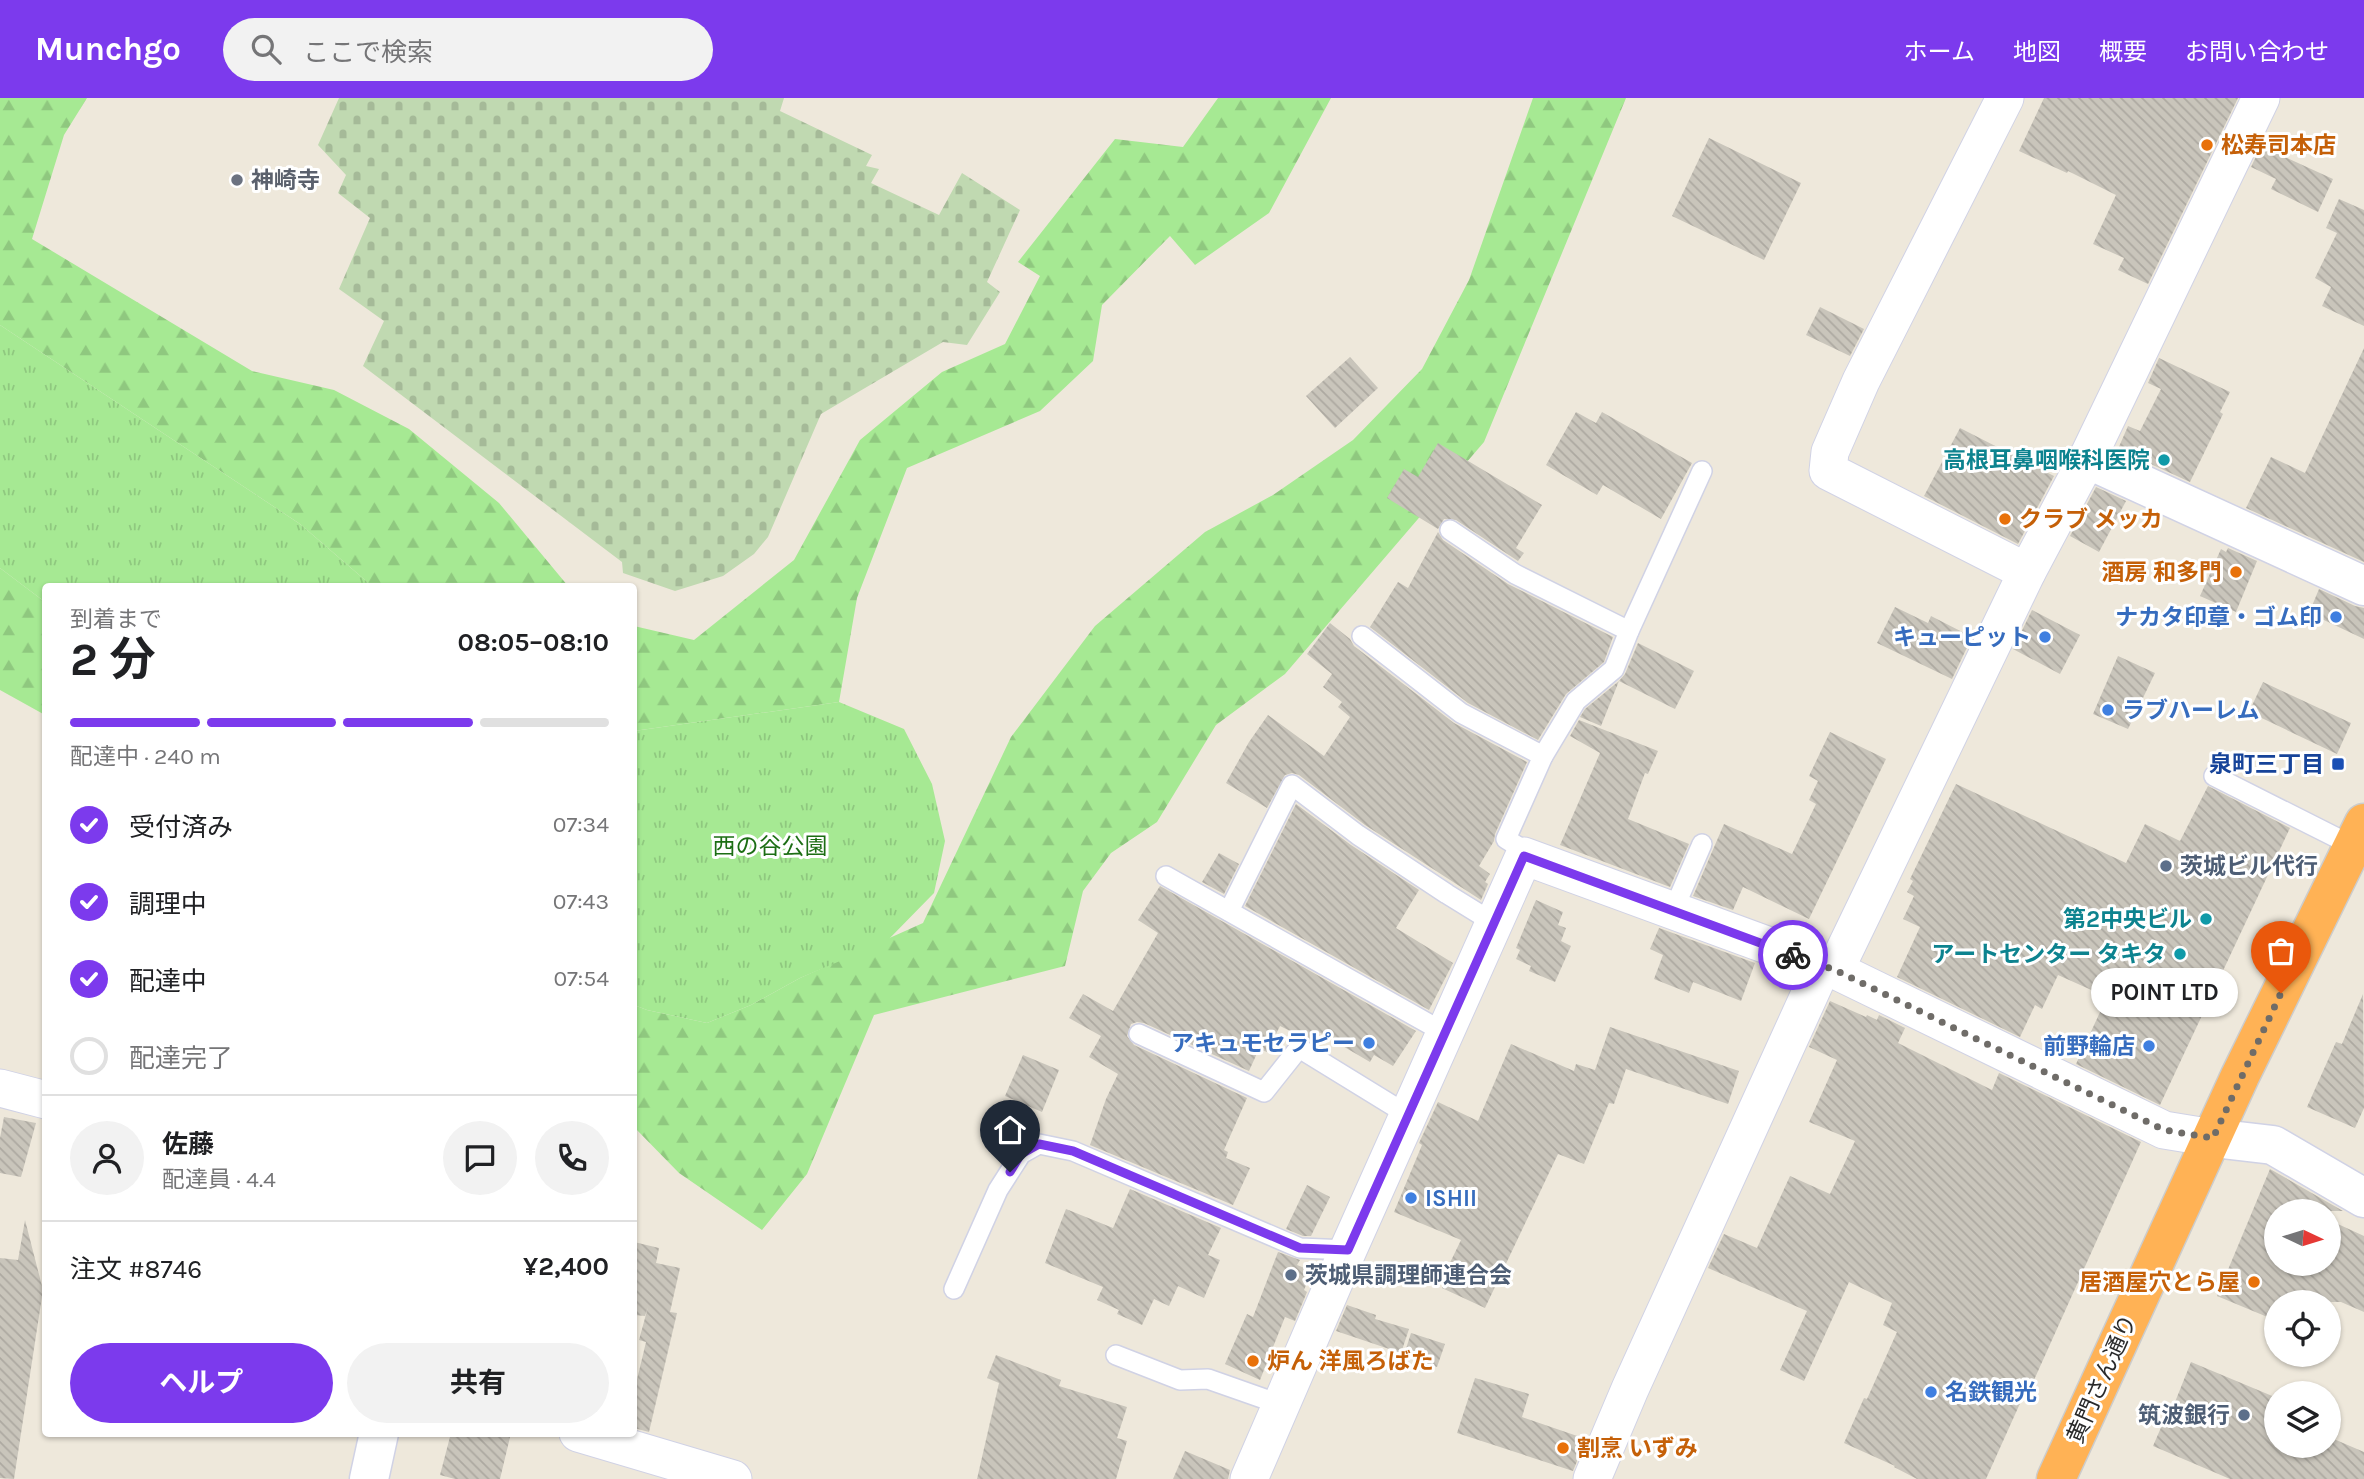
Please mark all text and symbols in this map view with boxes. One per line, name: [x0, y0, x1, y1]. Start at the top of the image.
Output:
search box: [223, 18, 713, 81]
text: Munchgo: [35, 30, 181, 68]
icon: search: [247, 30, 285, 68]
text: ここで検索: [303, 37, 433, 68]
text: ホーム: [1904, 38, 1975, 66]
text: 地図: [2013, 38, 2061, 66]
text: 概要: [2099, 38, 2147, 66]
text: お問い合わせ: [2185, 38, 2329, 66]
place label: 松寿司本店: [2221, 132, 2336, 159]
marker: 松寿司本店: [2199, 137, 2215, 153]
place label: 神崎寺: [251, 167, 320, 194]
marker: 神崎寺: [229, 172, 245, 188]
place label: 高根耳鼻咽喉科医院: [1943, 447, 2150, 474]
marker: 高根耳鼻咽喉科医院: [2156, 452, 2172, 468]
place label: クラブ メッカ: [2019, 506, 2163, 533]
marker: クラブ メッカ: [1997, 511, 2013, 527]
place label: 酒房 和多門: [2101, 559, 2222, 586]
marker: 酒房 和多門: [2228, 564, 2244, 580]
place label: ナカタ印章・ゴム印: [2115, 604, 2322, 631]
text: 到着まで: [70, 606, 162, 633]
marker: ナカタ印章・ゴム印: [2328, 609, 2344, 625]
place label: キューピット: [1893, 624, 2031, 651]
text: 08:05–08:10: [458, 627, 609, 658]
marker: キューピット: [2037, 629, 2053, 645]
text: 2 分: [70, 633, 155, 687]
place label: ラブハーレム: [2122, 697, 2260, 724]
marker: ラブハーレム: [2100, 702, 2116, 718]
text: 配達中 · 240 m: [70, 743, 221, 770]
place label: 泉町三丁目: [2209, 751, 2324, 778]
marker: 泉町三丁目: [2330, 756, 2346, 772]
icon: check: [70, 806, 108, 844]
text: 07:34: [553, 811, 609, 838]
text: 受付済み: [129, 812, 233, 843]
park label: 西の谷公園: [713, 833, 828, 860]
place label: 茨城ビル代行: [2180, 853, 2318, 880]
marker: 茨城ビル代行: [2158, 858, 2174, 874]
icon: check: [70, 883, 108, 921]
text: 07:43: [553, 888, 609, 915]
text: 調理中: [129, 889, 207, 920]
place label: 第2中央ビル: [2063, 906, 2192, 933]
marker: 第2中央ビル: [2198, 911, 2214, 927]
courier: [1758, 920, 1828, 990]
pin: [2251, 921, 2311, 993]
icon: bag: [2262, 932, 2300, 970]
icon: bike: [1774, 936, 1812, 974]
place label: アートセンター タキタ: [1932, 941, 2166, 968]
marker: アートセンター タキタ: [2172, 946, 2188, 962]
icon: check: [70, 960, 108, 998]
text: 07:54: [553, 965, 609, 992]
text: 配達中: [129, 966, 207, 997]
callout: POINT LTD: [2092, 968, 2239, 1018]
text: POINT LTD: [2110, 979, 2219, 1006]
place label: アキュモセラピー: [1171, 1030, 1355, 1057]
place label: 前野輪店: [2043, 1033, 2135, 1060]
marker: アキュモセラピー: [1361, 1035, 1377, 1051]
marker: 前野輪店: [2141, 1038, 2157, 1054]
text: 配達完了: [129, 1043, 233, 1074]
pin: [980, 1100, 1040, 1172]
icon: home: [991, 1111, 1029, 1149]
button: person: [70, 1121, 144, 1195]
button: chat: [443, 1121, 517, 1195]
button: phone: [535, 1121, 609, 1195]
text: 佐藤: [162, 1129, 214, 1160]
text: 配達員 · 4.4: [162, 1166, 276, 1193]
place label: ISHII: [1425, 1185, 1477, 1212]
marker: ISHII: [1403, 1190, 1419, 1206]
north arrow: [2264, 1199, 2342, 1276]
map controls: [2264, 1199, 2341, 1458]
text: ¥2,400: [523, 1251, 609, 1282]
text: 注文 #8746: [70, 1254, 202, 1285]
place label: 茨城県調理師連合会: [1305, 1262, 1512, 1289]
marker: 茨城県調理師連合会: [1283, 1267, 1299, 1283]
place label: 居酒屋穴とら屋: [2079, 1269, 2240, 1296]
marker: 居酒屋穴とら屋: [2246, 1274, 2262, 1290]
button: locate: [2264, 1290, 2341, 1367]
street label: 黄門さん通り: [2062, 1310, 2142, 1448]
button: ヘルプ: [70, 1343, 333, 1423]
button: 共有: [347, 1343, 609, 1423]
place label: 炉ん 洋風ろばた: [1267, 1348, 1434, 1375]
marker: 炉ん 洋風ろばた: [1245, 1353, 1261, 1369]
place label: 名鉄観光: [1945, 1379, 2037, 1406]
button: layers: [2264, 1381, 2341, 1458]
marker: 名鉄観光: [1923, 1384, 1939, 1400]
place label: 筑波銀行: [2138, 1402, 2230, 1429]
marker: 筑波銀行: [2236, 1407, 2252, 1423]
place label: 割烹 いずみ: [1577, 1435, 1698, 1462]
marker: 割烹 いずみ: [1555, 1440, 1571, 1456]

